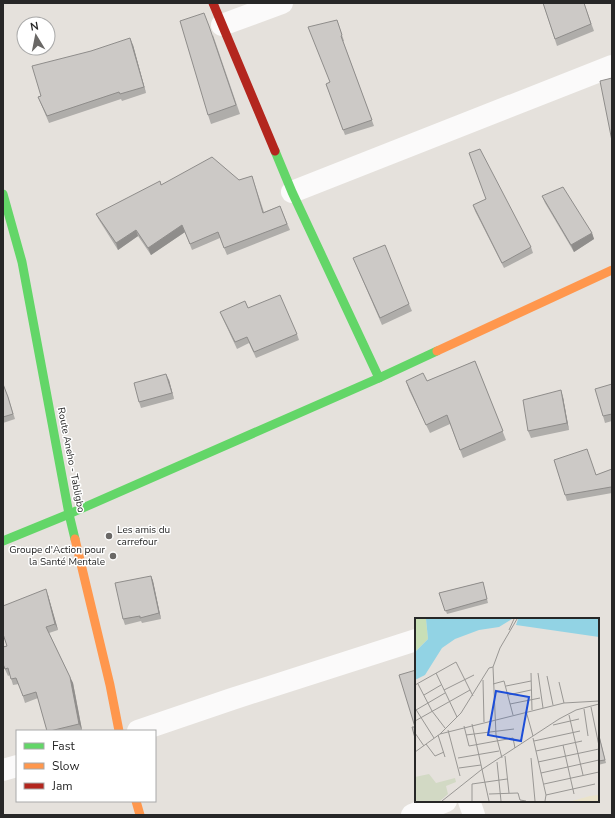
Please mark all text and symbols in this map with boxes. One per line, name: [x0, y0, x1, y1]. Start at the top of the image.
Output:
north arrow: [16, 16, 56, 56]
text: N: [29, 19, 40, 35]
street label: Route Aneho - Tabligbo: [54, 406, 88, 514]
place label: Les amis du carrefour: [117, 523, 170, 549]
marker: Les amis du carrefour: [104, 531, 114, 541]
place label: Groupe d'Action pour la Santé Mentale: [9, 543, 105, 569]
marker: Groupe d'Action pour la Santé Mentale: [108, 551, 118, 561]
inset map: [415, 618, 599, 802]
legend: [16, 730, 156, 802]
text: Fast: [52, 738, 75, 754]
text: Slow: [52, 758, 80, 774]
text: Jam: [51, 778, 73, 794]

